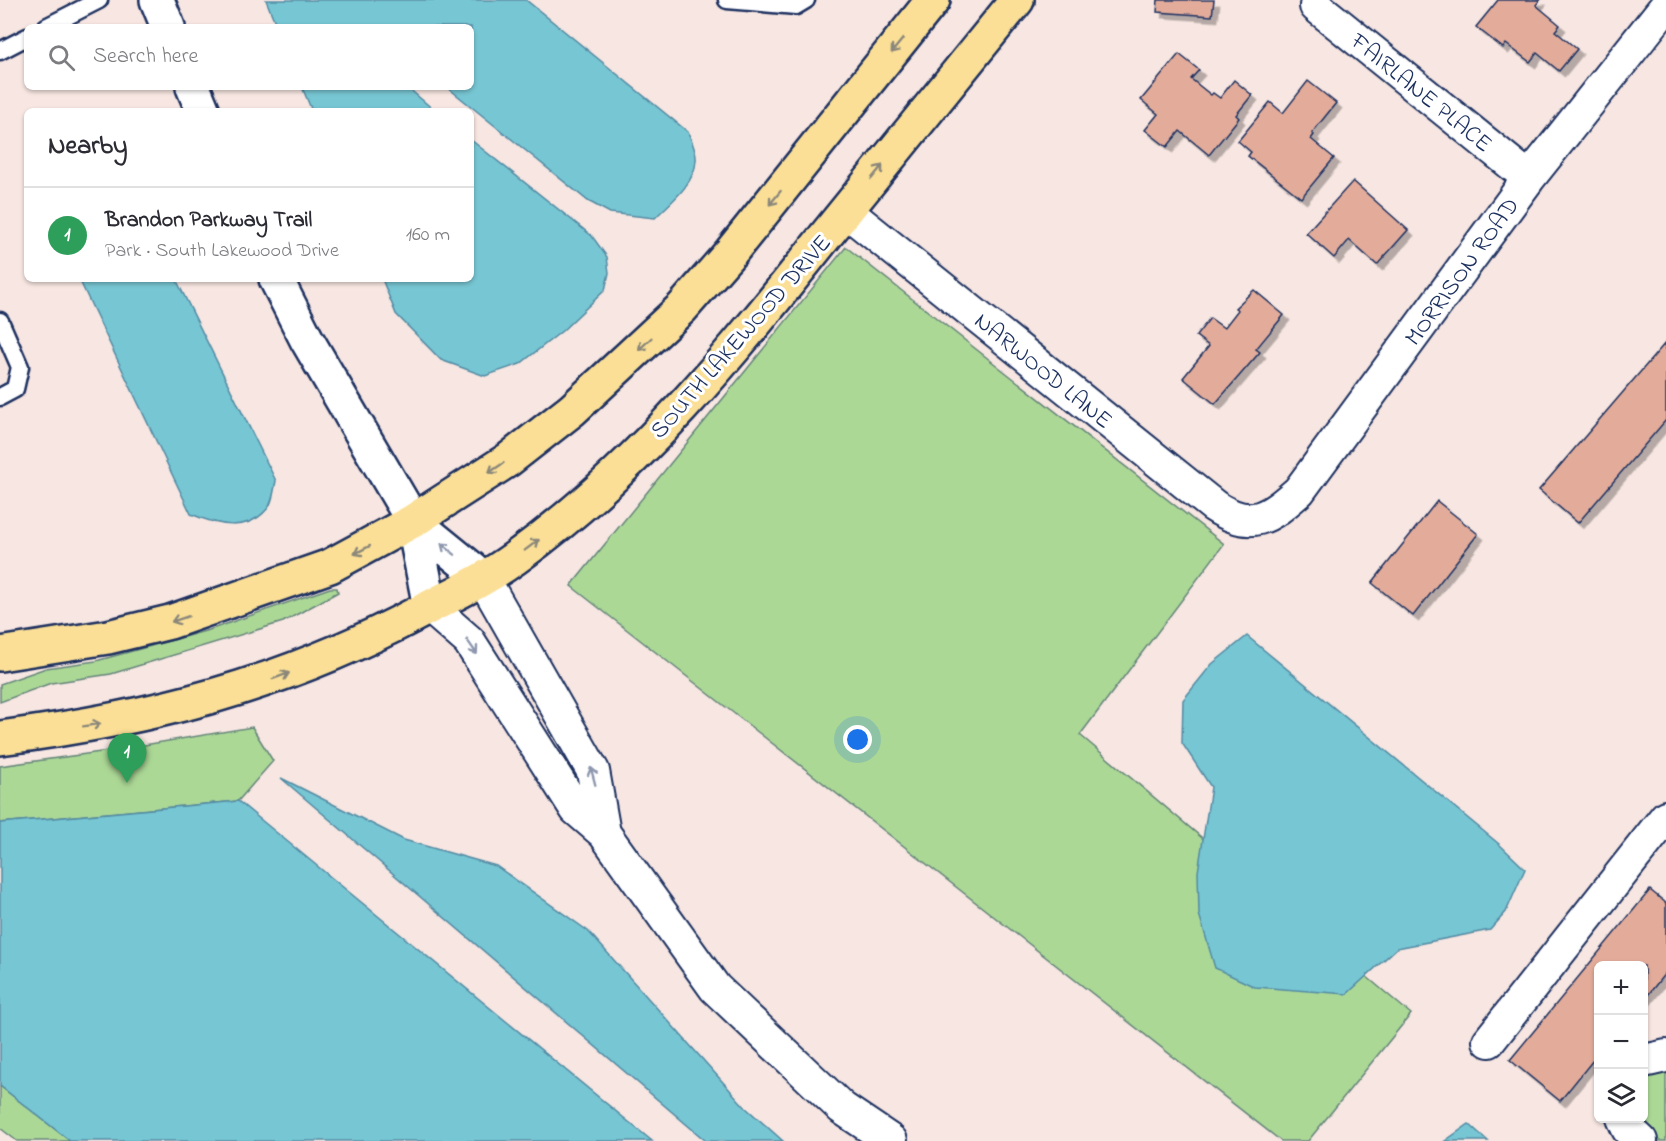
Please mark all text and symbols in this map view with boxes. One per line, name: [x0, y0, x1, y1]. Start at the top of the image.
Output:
search box: [24, 24, 474, 90]
street label: FAIRLANE PLACE: [1341, 25, 1499, 162]
one-way arrow: [890, 37, 903, 53]
icon: search: [45, 41, 78, 74]
text: Search here: [93, 41, 198, 73]
text: Nearby: [48, 128, 127, 166]
one-way arrow: [871, 164, 884, 180]
one-way arrow: [768, 190, 781, 206]
street label: MORRISON ROAD: [1397, 191, 1529, 354]
text: Brandon Parkway Trail: [105, 205, 312, 237]
text: 1: [64, 221, 71, 250]
text: 160 m: [406, 221, 450, 250]
street label: SOUTH LAKEWOOD DRIVE: [643, 228, 841, 448]
text: Park · South Lakewood Drive: [105, 237, 339, 266]
street label: NARWOOD LANE: [966, 305, 1119, 439]
one-way arrow: [638, 336, 653, 351]
one-way arrow: [488, 462, 504, 474]
one-way arrow: [524, 539, 540, 552]
one-way arrow: [440, 543, 456, 556]
one-way arrow: [354, 544, 372, 556]
one-way arrow: [171, 614, 190, 625]
one-way arrow: [466, 639, 478, 655]
one-way arrow: [271, 669, 289, 680]
one-way arrow: [82, 719, 102, 730]
your location: [843, 725, 872, 754]
pin: 1: [108, 734, 146, 783]
one-way arrow: [587, 767, 598, 786]
map controls: [1594, 961, 1648, 1123]
button: +: [1594, 961, 1648, 1015]
button: −: [1594, 1015, 1648, 1069]
button: layers: [1594, 1069, 1648, 1123]

